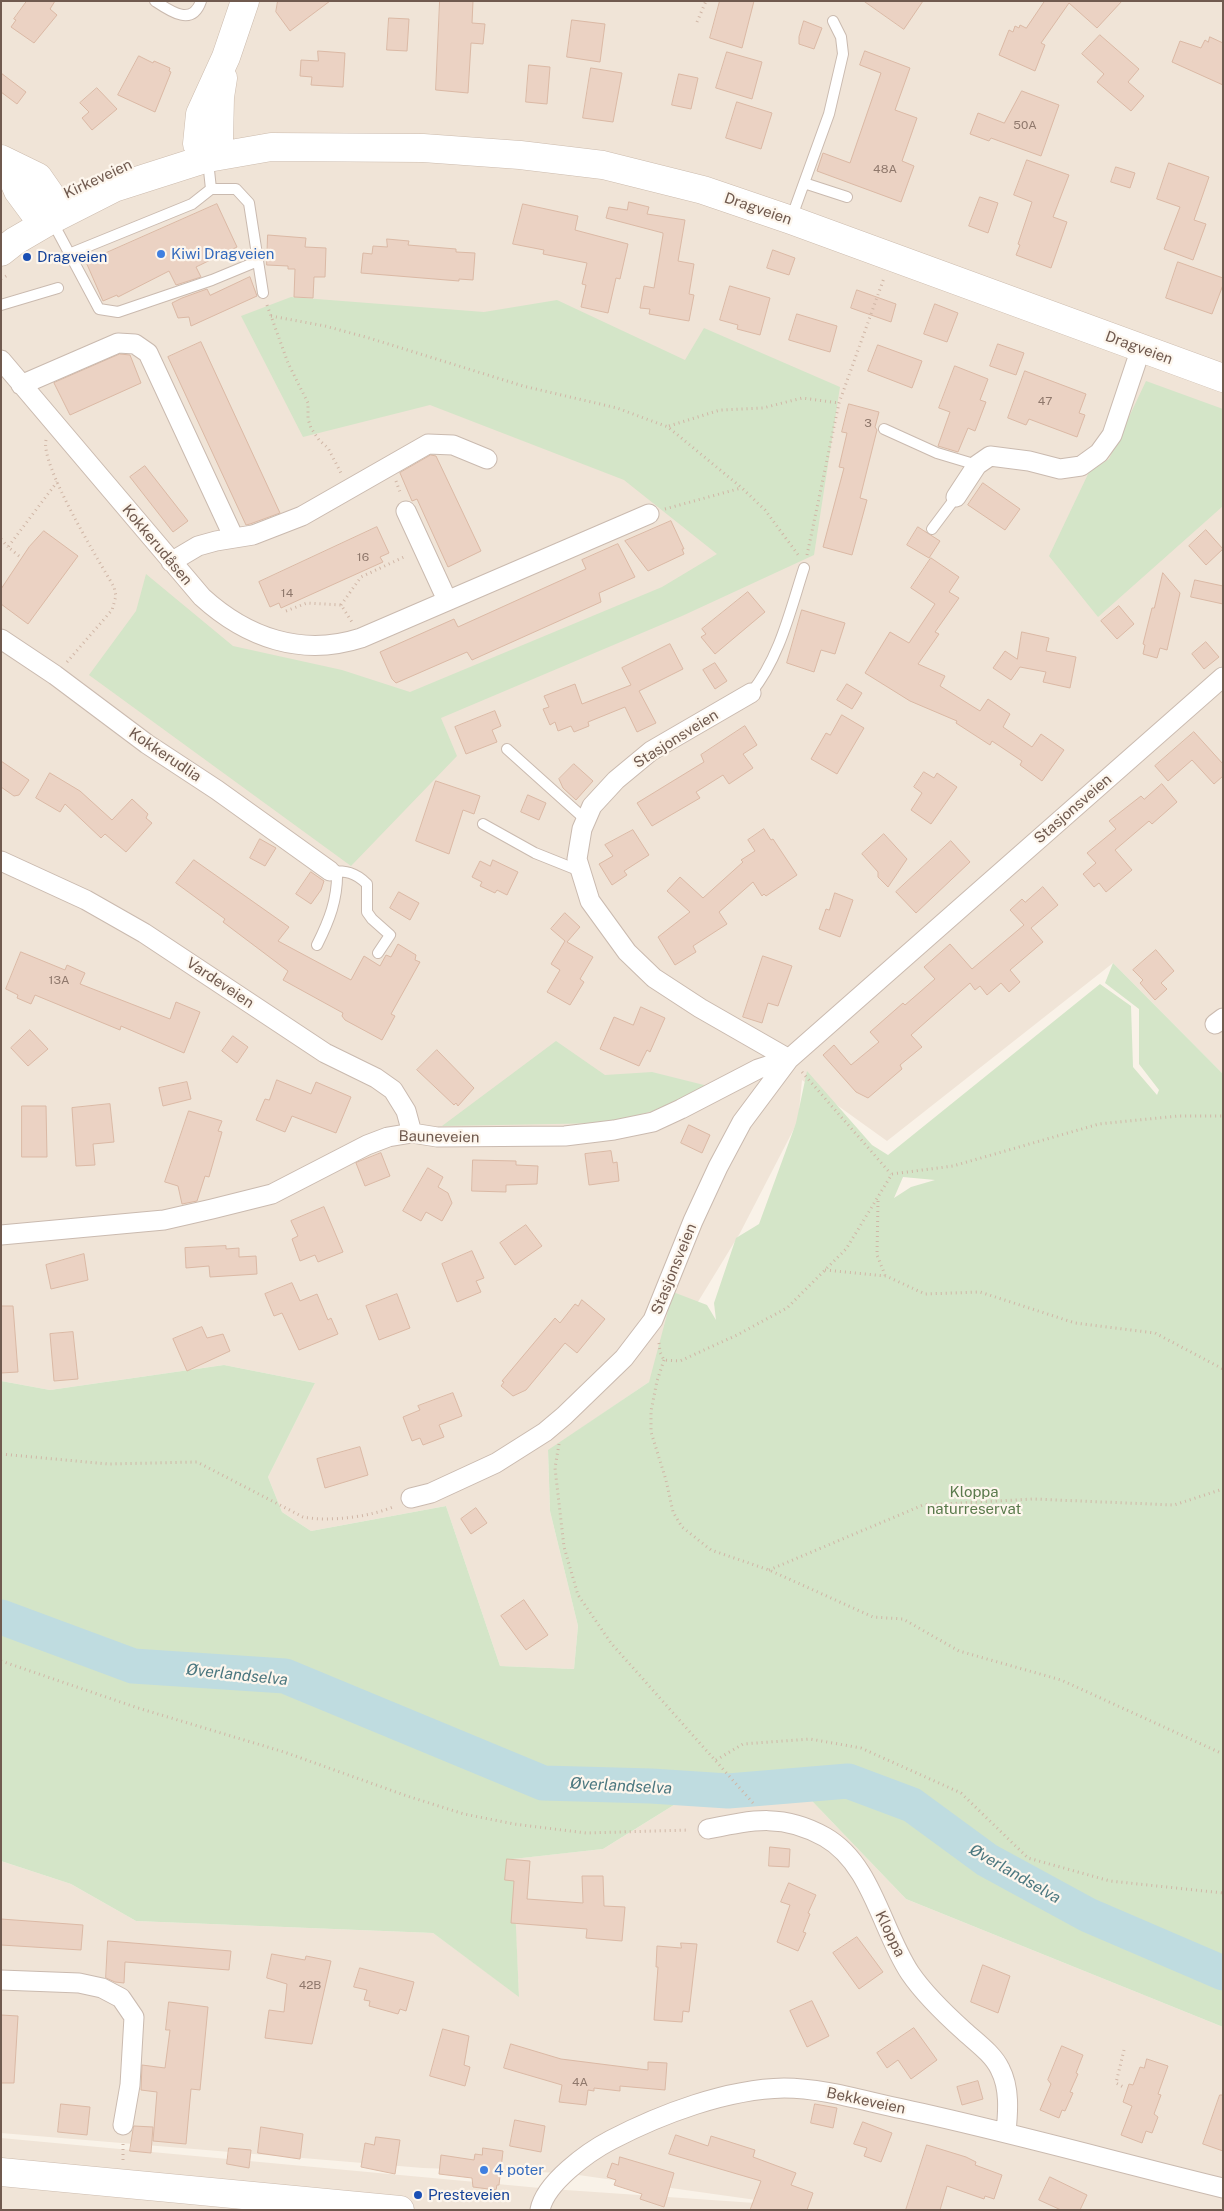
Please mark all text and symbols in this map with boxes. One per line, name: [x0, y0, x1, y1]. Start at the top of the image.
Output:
house number: 50A: [1013, 118, 1037, 132]
street label: Kirkeveien: [61, 155, 135, 203]
house number: 48A: [873, 162, 897, 176]
street label: Dragveien: [722, 189, 794, 229]
place label: Kiwi Dragveien: [171, 245, 274, 263]
place label: Dragveien: [37, 248, 107, 266]
marker: Kiwi Dragveien: [155, 248, 167, 260]
marker: Dragveien: [21, 251, 33, 263]
street label: Dragveien: [1103, 328, 1175, 368]
house number: 47: [1038, 394, 1052, 408]
house number: 3: [864, 416, 872, 430]
street label: Kokkerudåsen: [118, 501, 196, 589]
house number: 16: [357, 550, 369, 564]
house number: 14: [281, 586, 293, 600]
street label: Stasjonsveien: [630, 706, 722, 772]
street label: Kokkerudlia: [125, 724, 205, 786]
street label: Stasjonsveien: [1031, 770, 1115, 848]
street label: Vardeveien: [183, 954, 257, 1012]
house number: 13A: [49, 973, 69, 987]
street label: Bauneveien: [398, 1127, 480, 1147]
street label: Stasjonsveien: [648, 1221, 700, 1317]
park label: Kloppa naturreservat: [927, 1483, 1021, 1518]
water label: Øverlandselva: [185, 1660, 289, 1690]
water label: Øverlandselva: [570, 1774, 672, 1798]
water label: Øverlandselva: [966, 1840, 1064, 1908]
street label: Kloppa: [871, 1908, 909, 1960]
house number: 42B: [299, 1978, 321, 1992]
house number: 4A: [572, 2075, 588, 2089]
street label: Bekkeveien: [825, 2084, 907, 2118]
place label: 4 poter: [494, 2161, 544, 2179]
marker: 4 poter: [478, 2164, 490, 2176]
place label: Presteveien: [428, 2186, 510, 2204]
marker: Presteveien: [412, 2189, 424, 2201]

